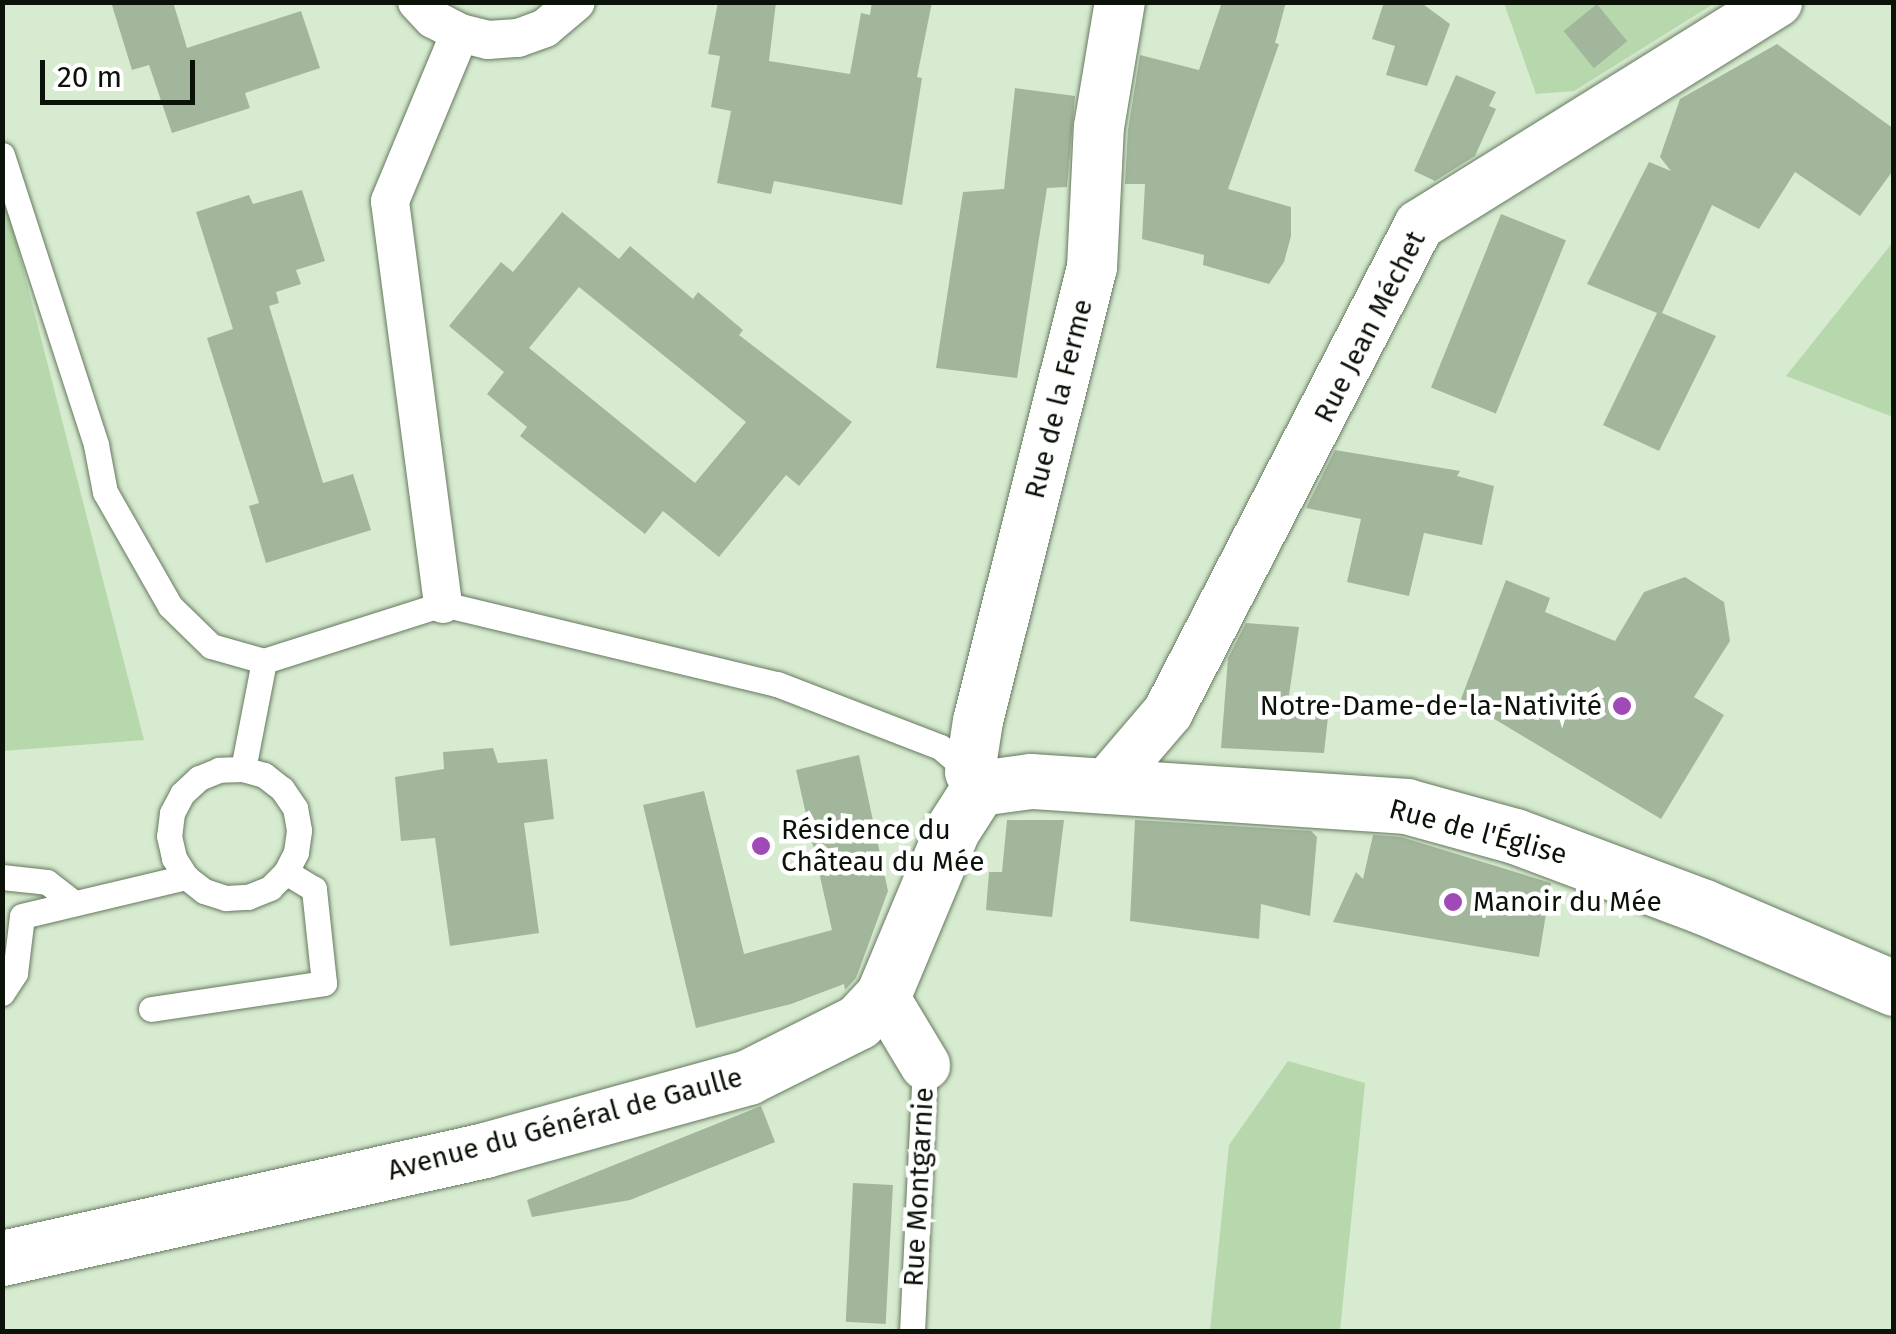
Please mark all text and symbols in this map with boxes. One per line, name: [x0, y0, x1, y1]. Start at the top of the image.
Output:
scale bar: [45, 40, 200, 102]
text: 20 m: [57, 59, 122, 95]
street label: Rue Jean Méchet: [1307, 226, 1433, 428]
street label: Rue de la Ferme: [1018, 296, 1100, 502]
place label: Notre-Dame-de-la-Nativité: [1260, 689, 1602, 723]
marker: Notre-Dame-de-la-Nativité: [1611, 695, 1633, 717]
street label: Rue de l'Église: [1385, 792, 1571, 872]
place label: Résidence du Château du Mée: [781, 813, 984, 879]
marker: Résidence du Château du Mée: [750, 835, 772, 857]
place label: Manoir du Mée: [1473, 885, 1662, 919]
marker: Manoir du Mée: [1442, 891, 1464, 913]
street label: Avenue du Général de Gaulle: [384, 1060, 746, 1188]
street label: Rue Montgarnie: [897, 1086, 941, 1288]

